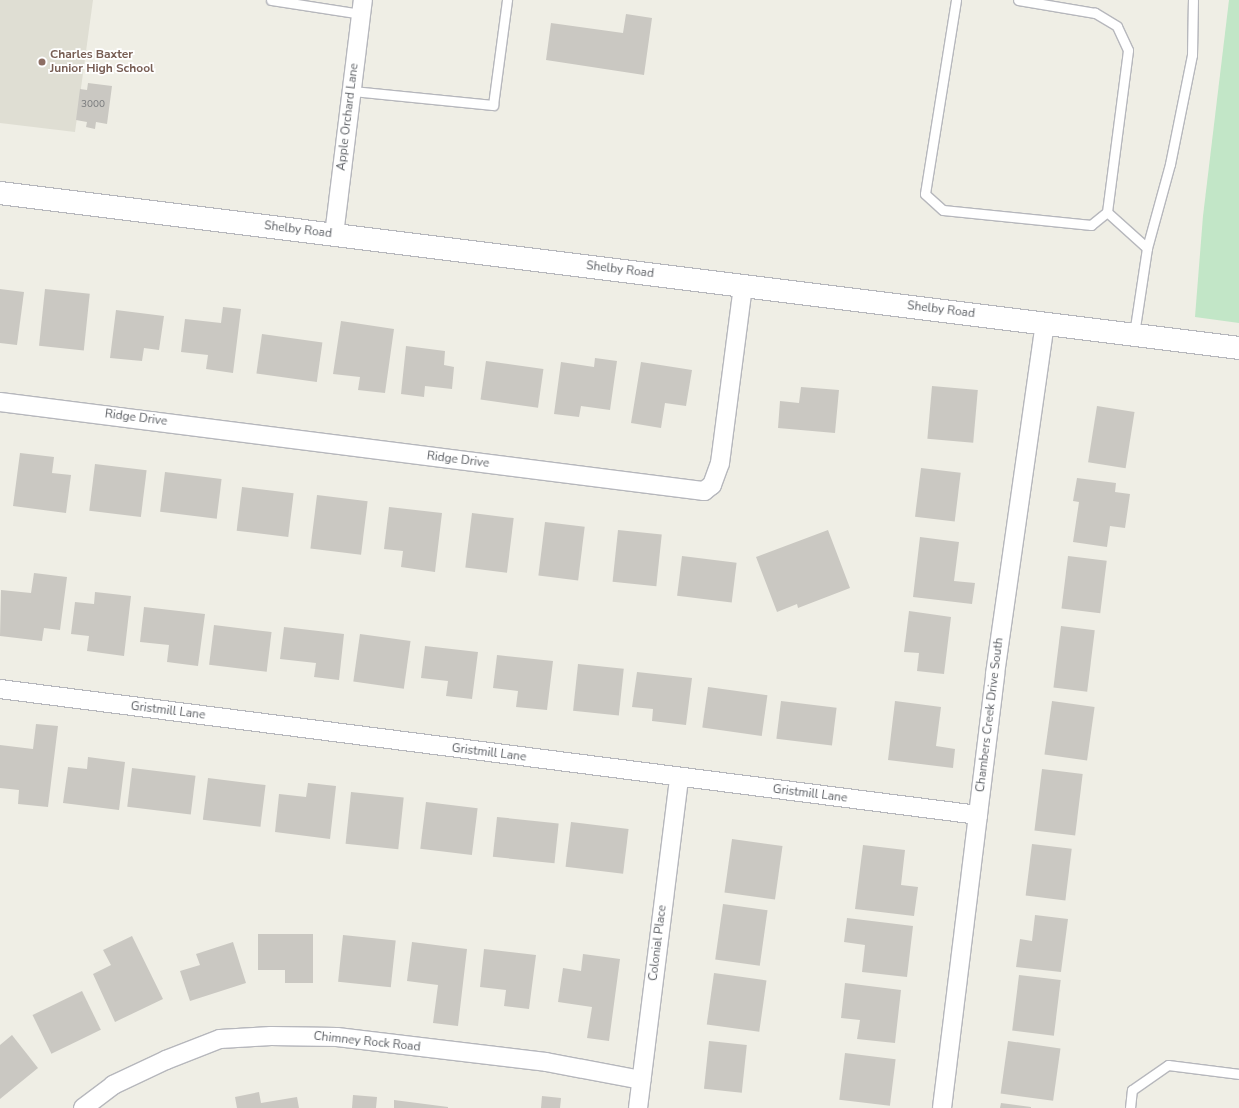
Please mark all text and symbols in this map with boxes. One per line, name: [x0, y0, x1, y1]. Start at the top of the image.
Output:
place label: Charles Baxter Junior High School: [50, 48, 154, 76]
marker: Charles Baxter Junior High School: [37, 57, 47, 67]
street label: Apple Orchard Lane: [334, 62, 362, 172]
house number: 3000: [81, 99, 105, 111]
street label: Shelby Road: [263, 219, 333, 241]
street label: Shelby Road: [585, 259, 655, 281]
street label: Shelby Road: [906, 299, 976, 321]
street label: Ridge Drive: [104, 407, 168, 429]
street label: Ridge Drive: [426, 449, 490, 471]
street label: Chambers Creek Drive South: [973, 637, 1007, 793]
street label: Gristmill Lane: [130, 699, 206, 723]
street label: Gristmill Lane: [451, 741, 527, 765]
street label: Gristmill Lane: [772, 782, 848, 806]
street label: Colonial Place: [646, 904, 670, 982]
street label: Chimney Rock Road: [313, 1029, 421, 1055]

